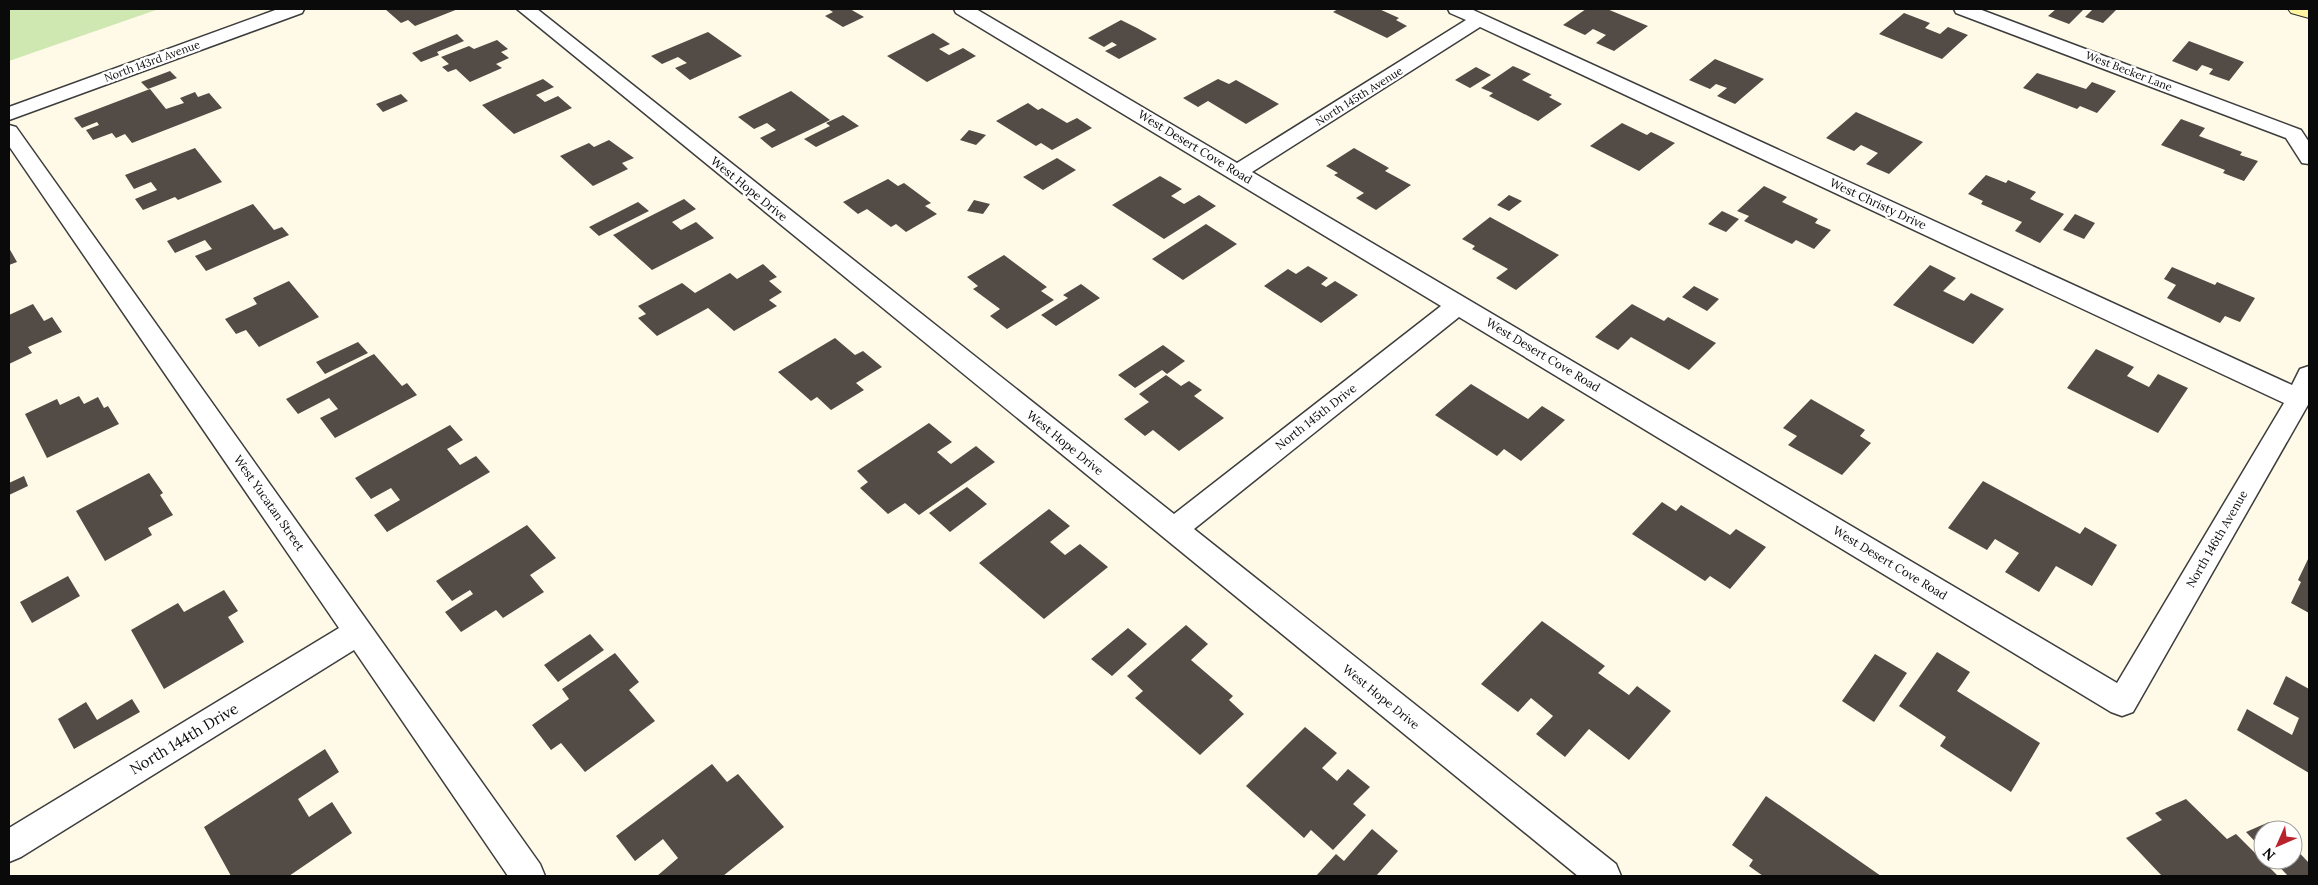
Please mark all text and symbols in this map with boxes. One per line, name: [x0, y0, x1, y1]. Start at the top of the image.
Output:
street label: North 143rd Avenue: [102, 37, 202, 85]
street label: West Becker Lane: [2084, 48, 2174, 94]
street label: North 145th Avenue: [1313, 63, 1405, 129]
street label: West Desert Cove Road: [1135, 106, 1255, 187]
street label: West Hope Drive: [708, 153, 791, 224]
street label: West Christy Drive: [1827, 175, 1929, 233]
street label: West Desert Cove Road: [1483, 314, 1603, 395]
street label: North 145th Drive: [1272, 380, 1360, 453]
street label: West Hope Drive: [1024, 407, 1107, 478]
street label: West Yucatan Street: [231, 452, 308, 554]
street label: North 146th Avenue: [2183, 487, 2251, 590]
street label: West Desert Cove Road: [1830, 522, 1950, 603]
street label: West Hope Drive: [1340, 661, 1423, 732]
street label: North 144th Drive: [126, 699, 242, 778]
north arrow: [2253, 820, 2303, 870]
text: N: [2258, 844, 2279, 864]

